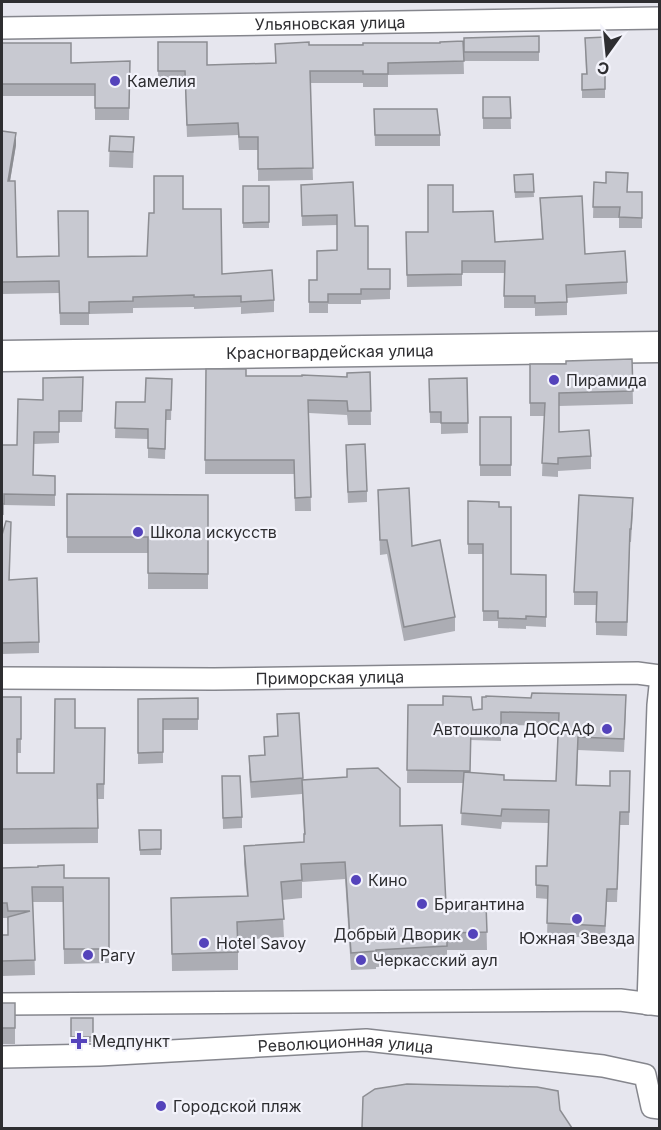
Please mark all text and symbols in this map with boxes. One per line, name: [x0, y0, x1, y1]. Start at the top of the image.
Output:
street label: Ульяновская улица: [254, 12, 406, 34]
north arrow: [577, 24, 637, 84]
text: С: [595, 57, 611, 80]
place label: Камелия: [127, 71, 196, 91]
marker: Камелия: [108, 74, 122, 88]
street label: Красногвардейская улица: [226, 340, 434, 363]
place label: Пирамида: [566, 370, 647, 390]
marker: Пирамида: [547, 373, 561, 387]
place label: Школа искусств: [150, 522, 277, 542]
marker: Школа искусств: [131, 525, 145, 539]
street label: Приморская улица: [256, 666, 404, 688]
place label: Автошкола ДОСААФ: [433, 719, 595, 739]
marker: Автошкола ДОСААФ: [600, 722, 614, 736]
place label: Кино: [368, 870, 407, 890]
marker: Кино: [349, 873, 363, 887]
place label: Бригантина: [434, 894, 525, 914]
marker: Бригантина: [415, 897, 429, 911]
marker: Южная Звезда: [570, 912, 584, 926]
place label: Добрый Дворик: [334, 924, 461, 944]
marker: Добрый Дворик: [466, 927, 480, 941]
place label: Южная Звезда: [519, 928, 635, 948]
place label: Hotel Savoy: [216, 933, 306, 953]
marker: Hotel Savoy: [197, 936, 211, 950]
place label: Рагу: [100, 945, 135, 965]
marker: Рагу: [81, 948, 95, 962]
place label: Черкасский аул: [373, 950, 498, 970]
marker: Черкасский аул: [354, 953, 368, 967]
street label: Революционная улица: [257, 1030, 434, 1057]
place label: Медпункт: [92, 1031, 170, 1051]
marker: Медпункт: [70, 1032, 88, 1050]
place label: Городской пляж: [173, 1096, 302, 1116]
marker: Городской пляж: [154, 1099, 168, 1113]

